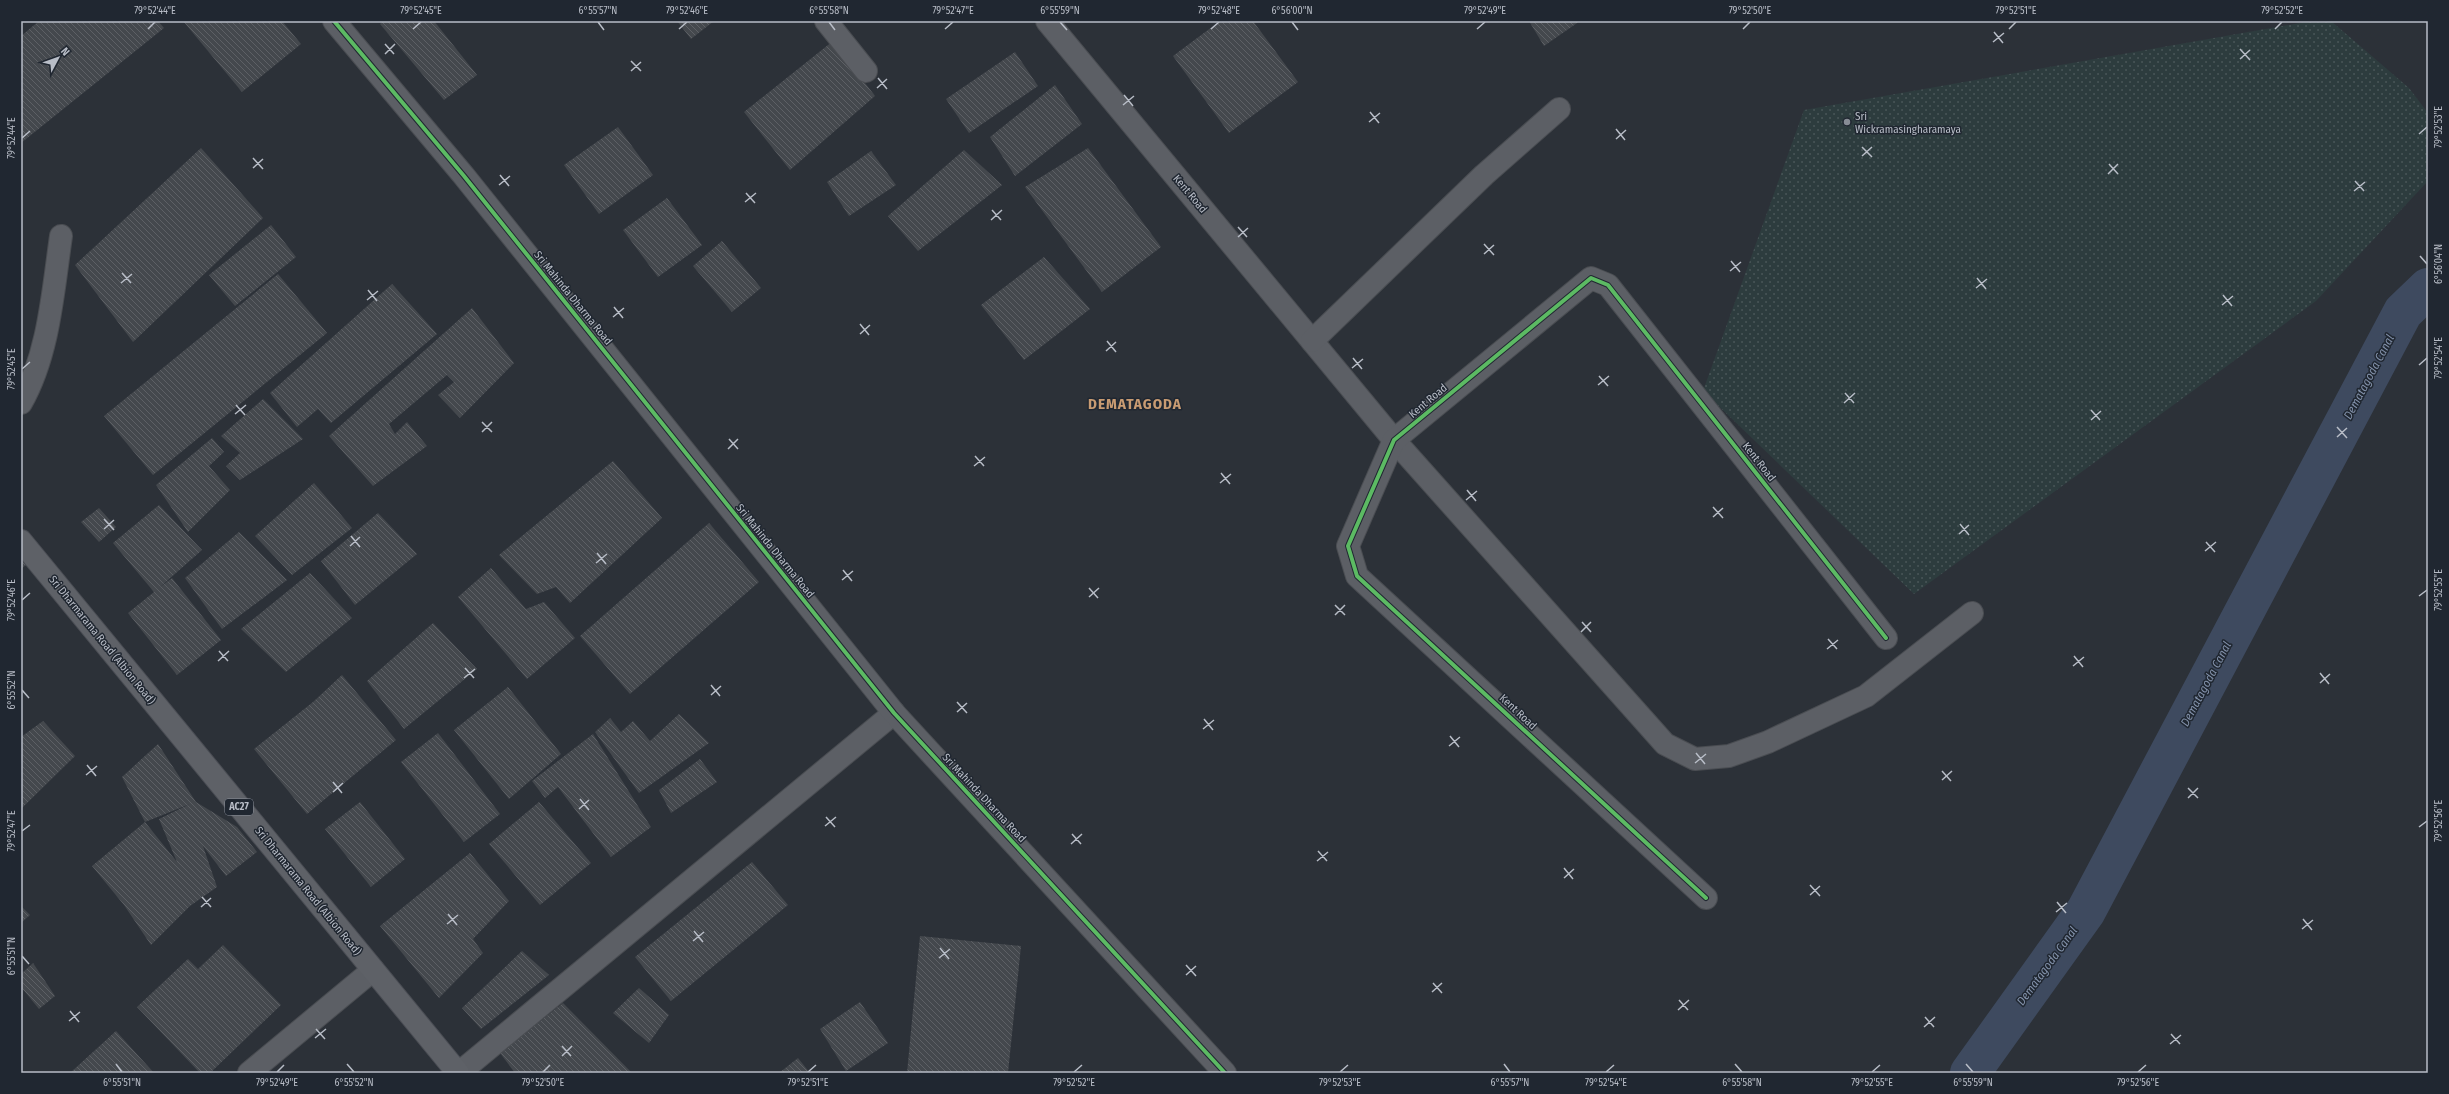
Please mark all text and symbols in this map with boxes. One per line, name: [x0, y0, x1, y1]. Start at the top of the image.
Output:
text: 79°52'44"E: [134, 5, 176, 17]
text: 79°52'45"E: [400, 5, 442, 17]
text: 6°55'57"N: [579, 5, 617, 17]
text: 79°52'46"E: [666, 5, 708, 17]
text: 6°55'58"N: [809, 5, 849, 17]
text: 79°52'47"E: [932, 5, 974, 17]
text: 6°55'59"N: [1040, 5, 1080, 17]
text: 79°52'48"E: [1198, 5, 1240, 17]
text: 6°56'00"N: [1272, 5, 1313, 17]
text: 79°52'49"E: [1464, 5, 1506, 17]
text: 79°52'50"E: [1729, 5, 1772, 17]
text: 79°52'51"E: [1996, 5, 2037, 17]
text: 79°52'52"E: [2261, 5, 2303, 17]
north arrow: [38, 38, 78, 78]
text: N: [58, 45, 72, 59]
text: 79°52'53"E: [2433, 106, 2445, 148]
place label: Sri Wickramasingharamaya: [1855, 110, 1961, 136]
text: 79°52'44"E: [6, 117, 18, 159]
marker: Sri Wickramasingharamaya: [1842, 117, 1852, 127]
street label: Kent Road: [1170, 172, 1210, 216]
text: 6°56'04"N: [2433, 244, 2445, 284]
street label: Sri Mahinda Dharma Road: [531, 249, 615, 347]
water label: Dematagoda Canal: [2341, 332, 2397, 422]
text: 79°52'54"E: [2433, 337, 2445, 379]
text: 79°52'45"E: [6, 348, 18, 390]
street label: Kent Road: [1406, 381, 1450, 421]
district label: DEMATAGODA: [1088, 395, 1182, 413]
street label: Kent Road: [1740, 440, 1778, 484]
street label: Sri Mahinda Dharma Road: [733, 502, 817, 600]
text: 79°52'55"E: [2433, 569, 2445, 611]
street label: Sri Dharmarama Road (Albion Road): [46, 573, 158, 707]
text: 79°52'46"E: [6, 579, 18, 621]
water label: Dematagoda Canal: [2178, 639, 2234, 729]
text: 6°55'52"N: [6, 670, 18, 710]
street label: Kent Road: [1497, 692, 1539, 732]
street label: Sri Mahinda Dharma Road: [939, 751, 1029, 845]
road number: AC27: [225, 799, 253, 815]
text: 79°52'56"E: [2433, 800, 2445, 842]
text: 79°52'47"E: [6, 810, 18, 852]
street label: Sri Dharmarama Road (Albion Road): [252, 824, 364, 958]
water label: Dematagoda Canal: [2014, 924, 2080, 1008]
text: 6°55'51"N: [6, 937, 18, 975]
text: 6°55'51"N: [103, 1077, 141, 1089]
text: 79°52'49"E: [256, 1077, 298, 1089]
text: 6°55'52"N: [334, 1077, 374, 1089]
text: 79°52'50"E: [522, 1077, 565, 1089]
text: 79°52'51"E: [788, 1077, 829, 1089]
text: 79°52'52"E: [1053, 1077, 1095, 1089]
text: 79°52'53"E: [1319, 1077, 1361, 1089]
text: 6°55'57"N: [1491, 1077, 1529, 1089]
text: 79°52'54"E: [1585, 1077, 1627, 1089]
text: 6°55'58"N: [1722, 1077, 1762, 1089]
text: 79°52'55"E: [1851, 1077, 1893, 1089]
text: 6°55'59"N: [1953, 1077, 1993, 1089]
text: 79°52'56"E: [2117, 1077, 2159, 1089]

